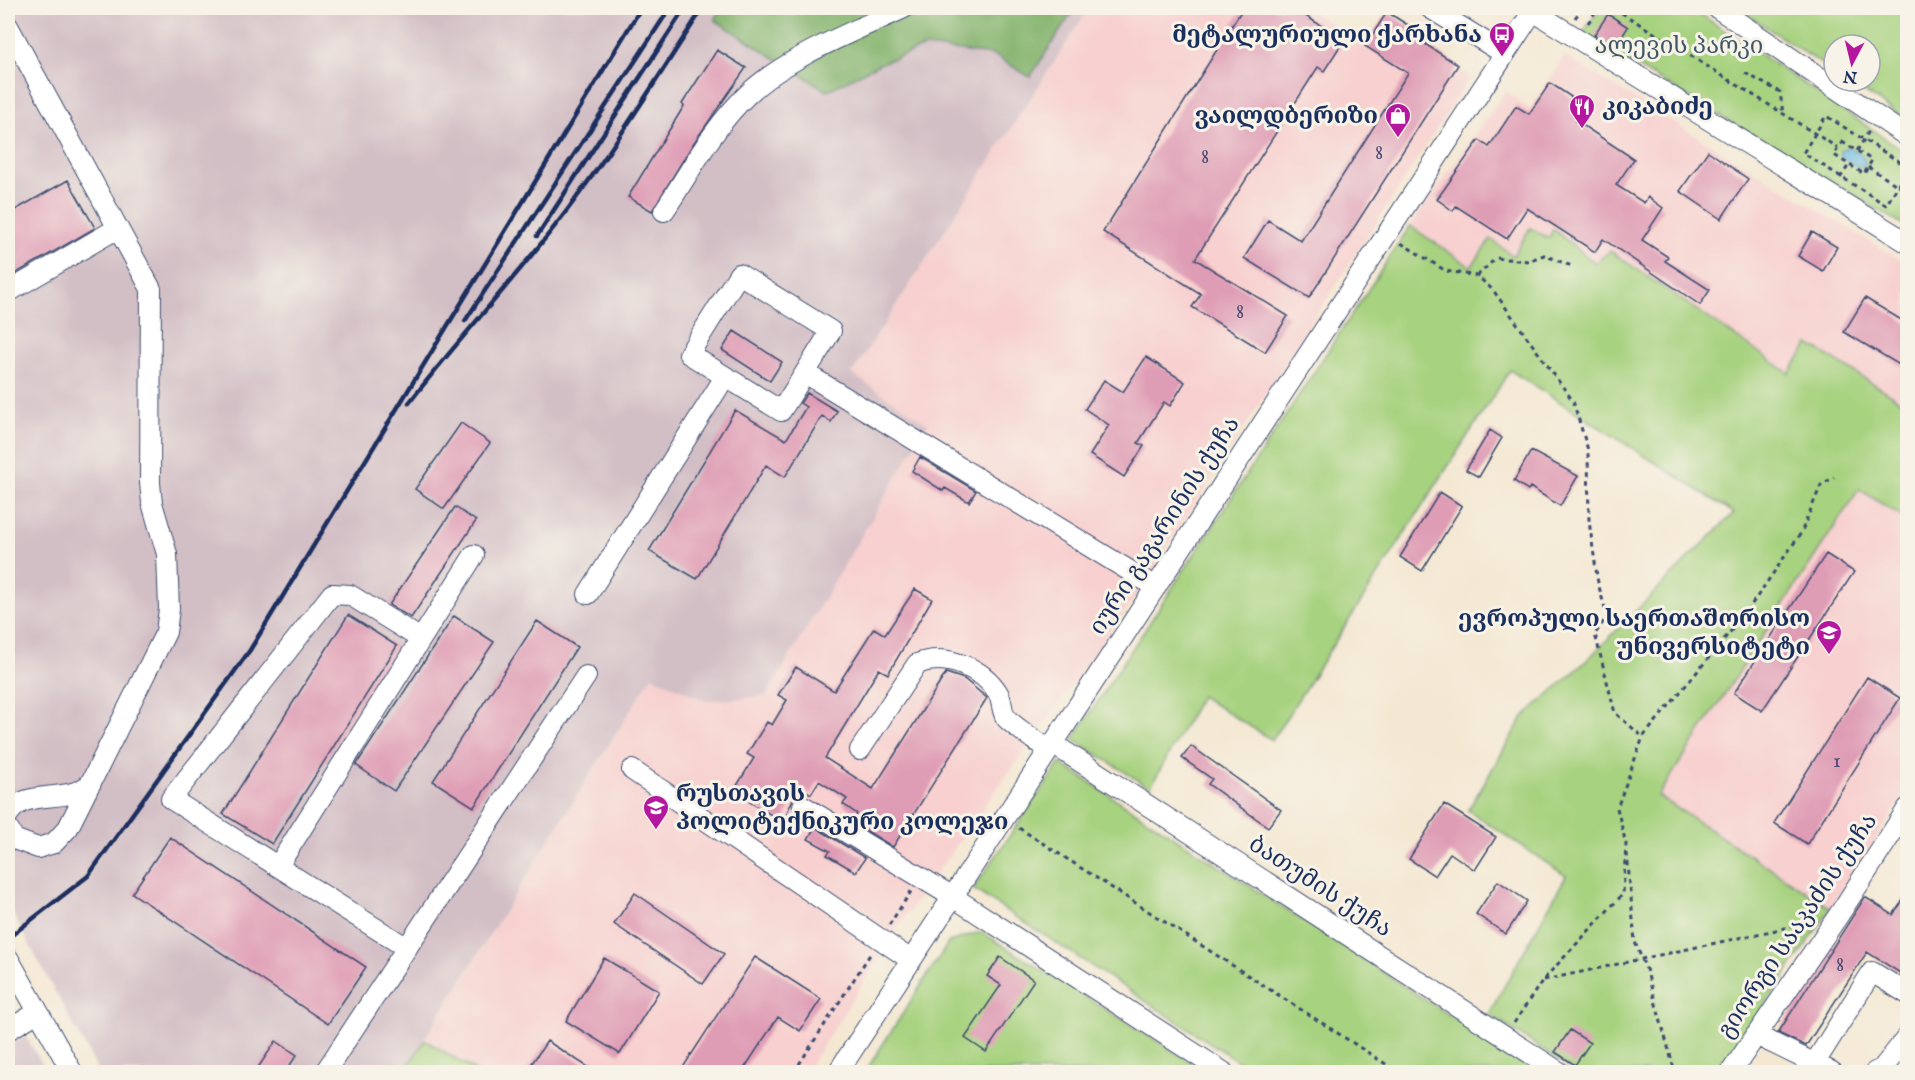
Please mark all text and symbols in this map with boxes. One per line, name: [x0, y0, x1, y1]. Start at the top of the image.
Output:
place label: მეტალურიული ქარხანა: [1172, 20, 1482, 51]
bus stop icon: მეტალურიული ქარხანა: [1487, 20, 1517, 58]
park label: ალევის პარკი: [1595, 31, 1763, 62]
north arrow: [1822, 33, 1882, 93]
text: N: [1842, 65, 1859, 87]
restaurant icon: კიკაბიძე: [1567, 92, 1597, 130]
place label: კიკაბიძე: [1602, 92, 1713, 123]
place label: ვაილდბერიზი: [1194, 101, 1378, 132]
shop icon: ვაილდბერიზი: [1383, 101, 1413, 139]
house number: 8: [1375, 140, 1383, 167]
house number: 8: [1201, 144, 1209, 171]
house number: 8: [1236, 299, 1244, 326]
street label: იური გაგარინის ქუჩა: [1083, 411, 1247, 641]
place label: ევროპული საერთაშორისო უნივერსიტეტი: [1458, 604, 1810, 663]
school or university icon: ევროპული საერთაშორისო უნივერსიტეტი: [1814, 618, 1844, 656]
house number: 1: [1833, 748, 1841, 775]
place label: რუსთავის პოლიტექნიკური კოლეჯი: [676, 779, 1009, 838]
school or university icon: რუსთავის პოლიტექნიკური კოლეჯი: [641, 793, 671, 831]
street label: გიორგი სააკაძის ქუჩა: [1711, 807, 1885, 1045]
street label: ბათუმის ქუჩა: [1242, 829, 1398, 945]
house number: 8: [1836, 952, 1844, 979]

